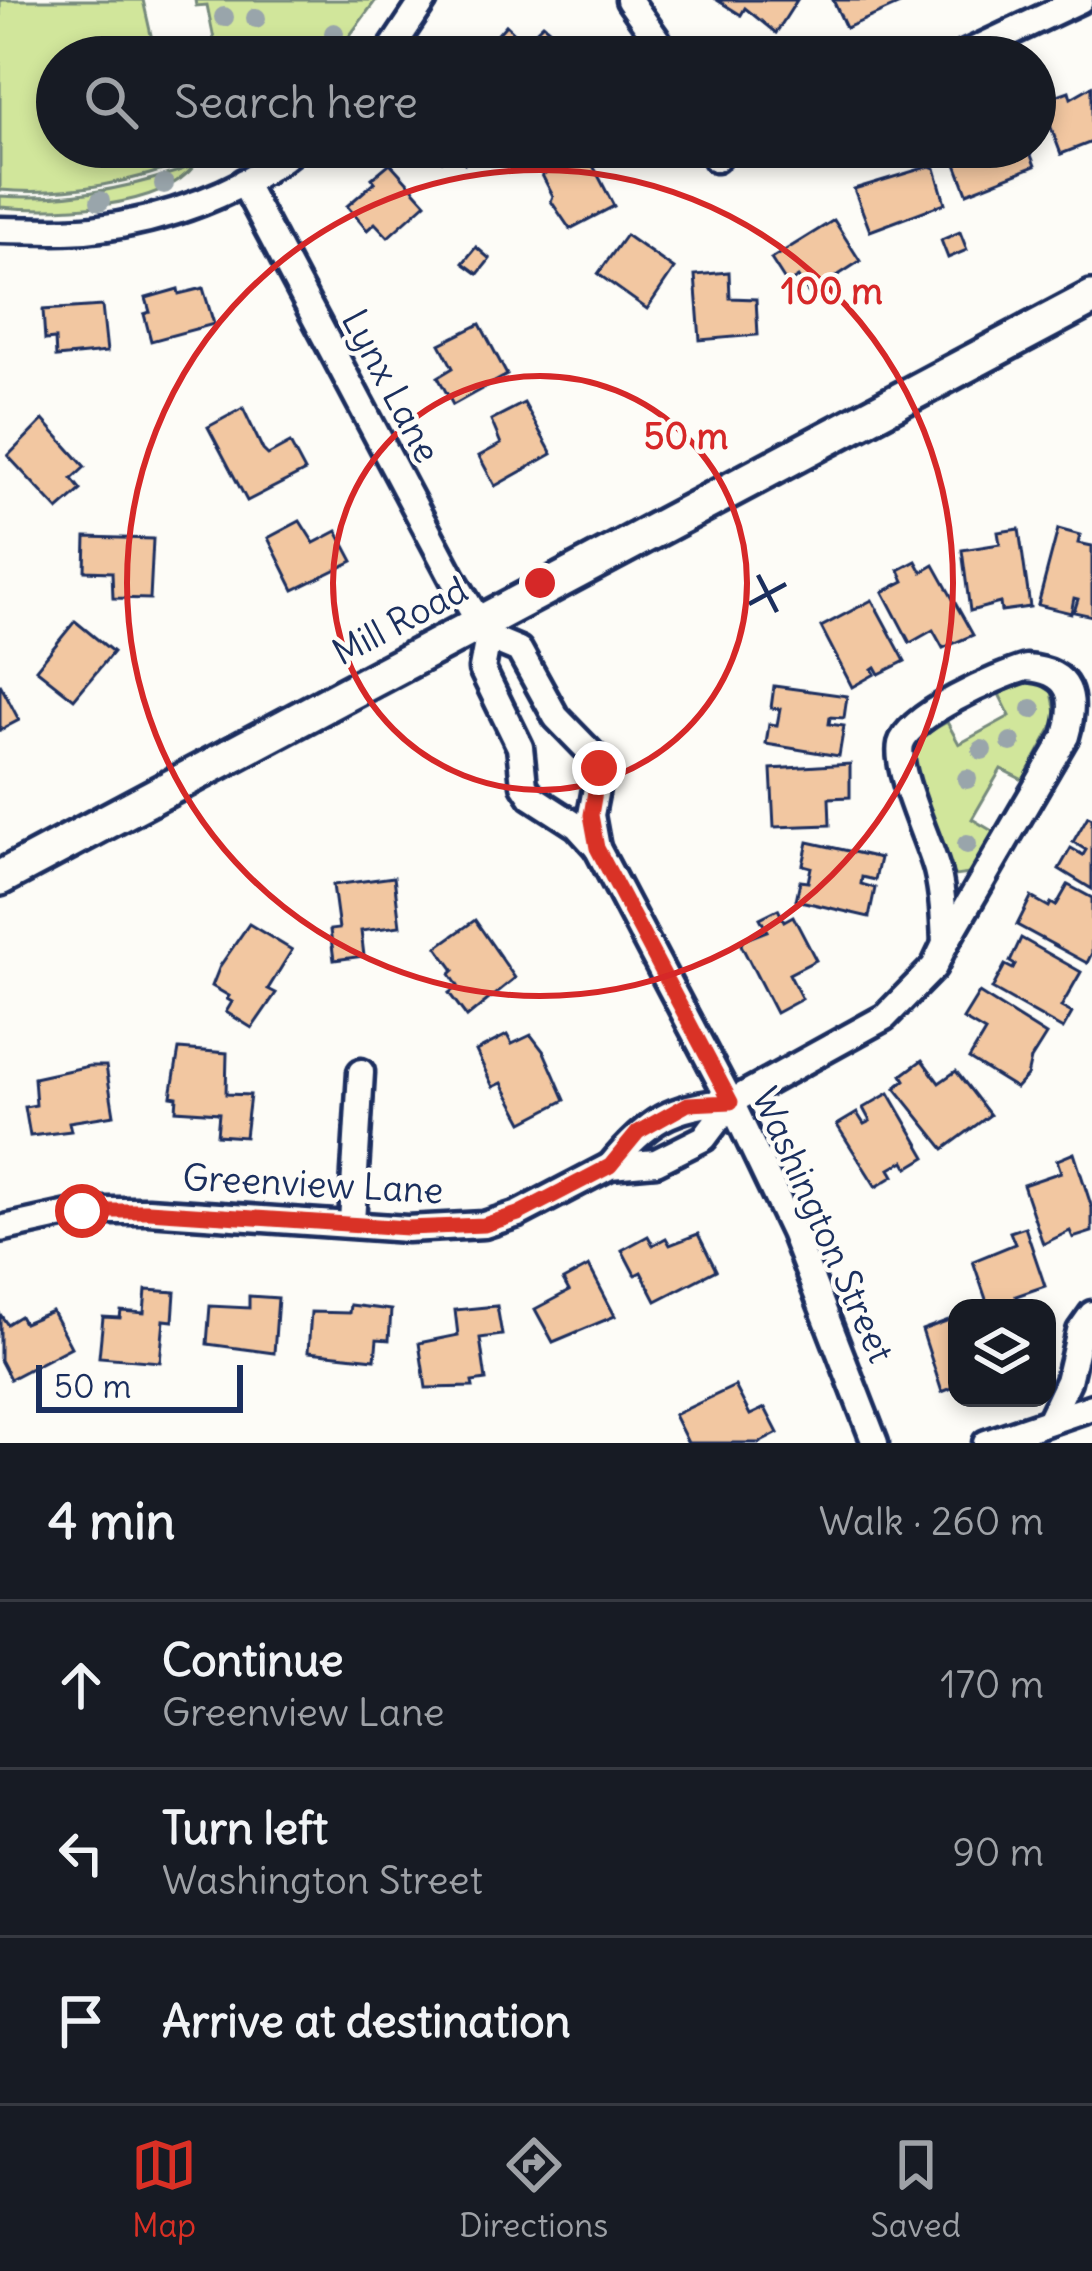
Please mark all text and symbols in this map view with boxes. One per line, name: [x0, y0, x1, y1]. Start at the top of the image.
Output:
search box: [36, 36, 1056, 168]
icon: search: [78, 69, 144, 135]
text: Search here: [174, 74, 418, 130]
text: 100 m: [781, 269, 883, 314]
street label: Lynx Lane: [332, 302, 450, 470]
text: 50 m: [644, 414, 728, 459]
centre of rings: [519, 562, 561, 604]
street label: Mill Road: [325, 567, 475, 675]
route end: [572, 741, 626, 795]
street label: Washington Street: [742, 1081, 904, 1369]
street label: Greenview Lane: [182, 1155, 444, 1213]
route start: [55, 1184, 109, 1238]
map controls: [948, 1299, 1056, 1407]
button: layers: [948, 1299, 1056, 1407]
scale bar: [36, 1359, 243, 1412]
text: 50 m: [54, 1365, 131, 1407]
text: 4 min: [48, 1489, 175, 1553]
text: Walk · 260 m: [819, 1497, 1044, 1546]
text: Continue: [162, 1632, 344, 1688]
icon: ahead: [48, 1652, 114, 1718]
text: 170 m: [940, 1660, 1044, 1709]
text: Greenview Lane: [162, 1688, 445, 1737]
text: Turn left: [162, 1800, 328, 1856]
icon: left: [48, 1820, 114, 1886]
text: 90 m: [952, 1828, 1044, 1877]
text: Washington Street: [162, 1856, 483, 1905]
icon: arrive: [48, 1988, 114, 2054]
text: Arrive at destination: [162, 1993, 571, 2049]
tab: Map: [131, 2132, 197, 2246]
tab: Directions: [459, 2132, 608, 2246]
tab: Saved: [871, 2132, 961, 2246]

